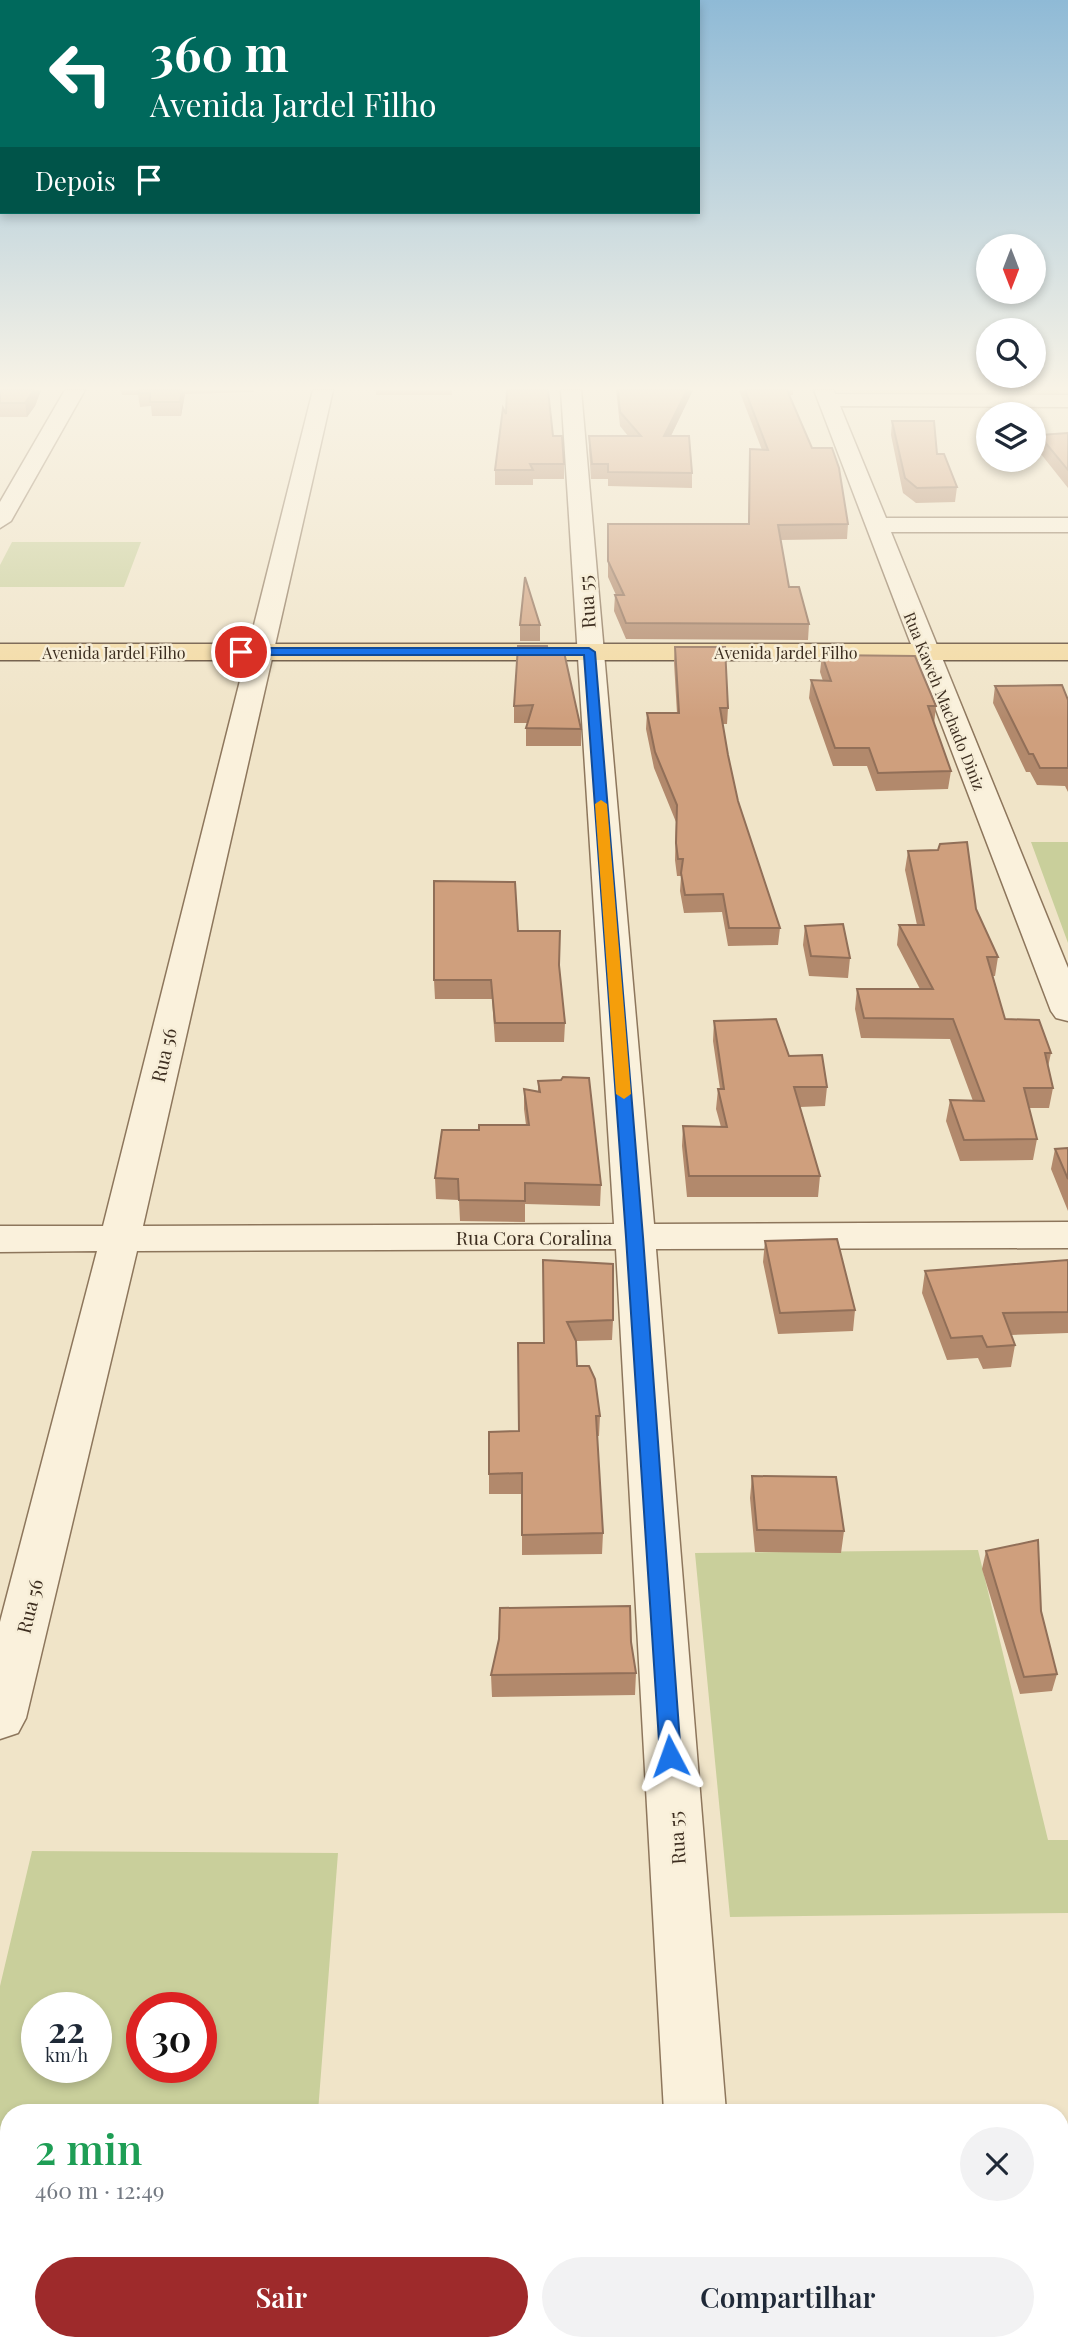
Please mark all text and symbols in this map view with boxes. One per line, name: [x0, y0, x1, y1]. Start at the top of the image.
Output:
text: 360 m: [150, 19, 289, 84]
icon: left: [35, 28, 126, 119]
text: Avenida Jardel Filho: [150, 82, 437, 125]
icon: arrive: [130, 161, 168, 199]
text: Depois: [35, 163, 116, 198]
north arrow: [976, 234, 1046, 304]
map controls: [976, 234, 1046, 472]
button: search: [976, 318, 1046, 388]
button: layers: [976, 402, 1046, 472]
street label: Rua 55: [571, 575, 601, 629]
street label: Rua Kaweh Machado Diniz: [900, 609, 991, 794]
pin: [211, 622, 271, 682]
icon: arrive: [222, 633, 260, 671]
street label: Avenida Jardel Filho: [41, 642, 186, 663]
street label: Avenida Jardel Filho: [713, 642, 858, 663]
street label: Rua 56: [144, 1025, 182, 1085]
street label: Rua Cora Coralina: [456, 1224, 613, 1250]
street label: Rua 56: [10, 1576, 48, 1636]
position arrow: [633, 1719, 707, 1793]
street label: Rua 55: [661, 1811, 691, 1865]
speed limit sign: 30: [126, 1992, 217, 2083]
text: 22: [48, 2005, 85, 2052]
text: km/h: [45, 2043, 88, 2067]
text: 2 min: [35, 2120, 142, 2176]
button: close: [960, 2127, 1034, 2201]
text: 460 m · 12:49: [35, 2174, 164, 2205]
button: Sair: [35, 2257, 528, 2337]
button: Compartilhar: [542, 2257, 1034, 2337]

